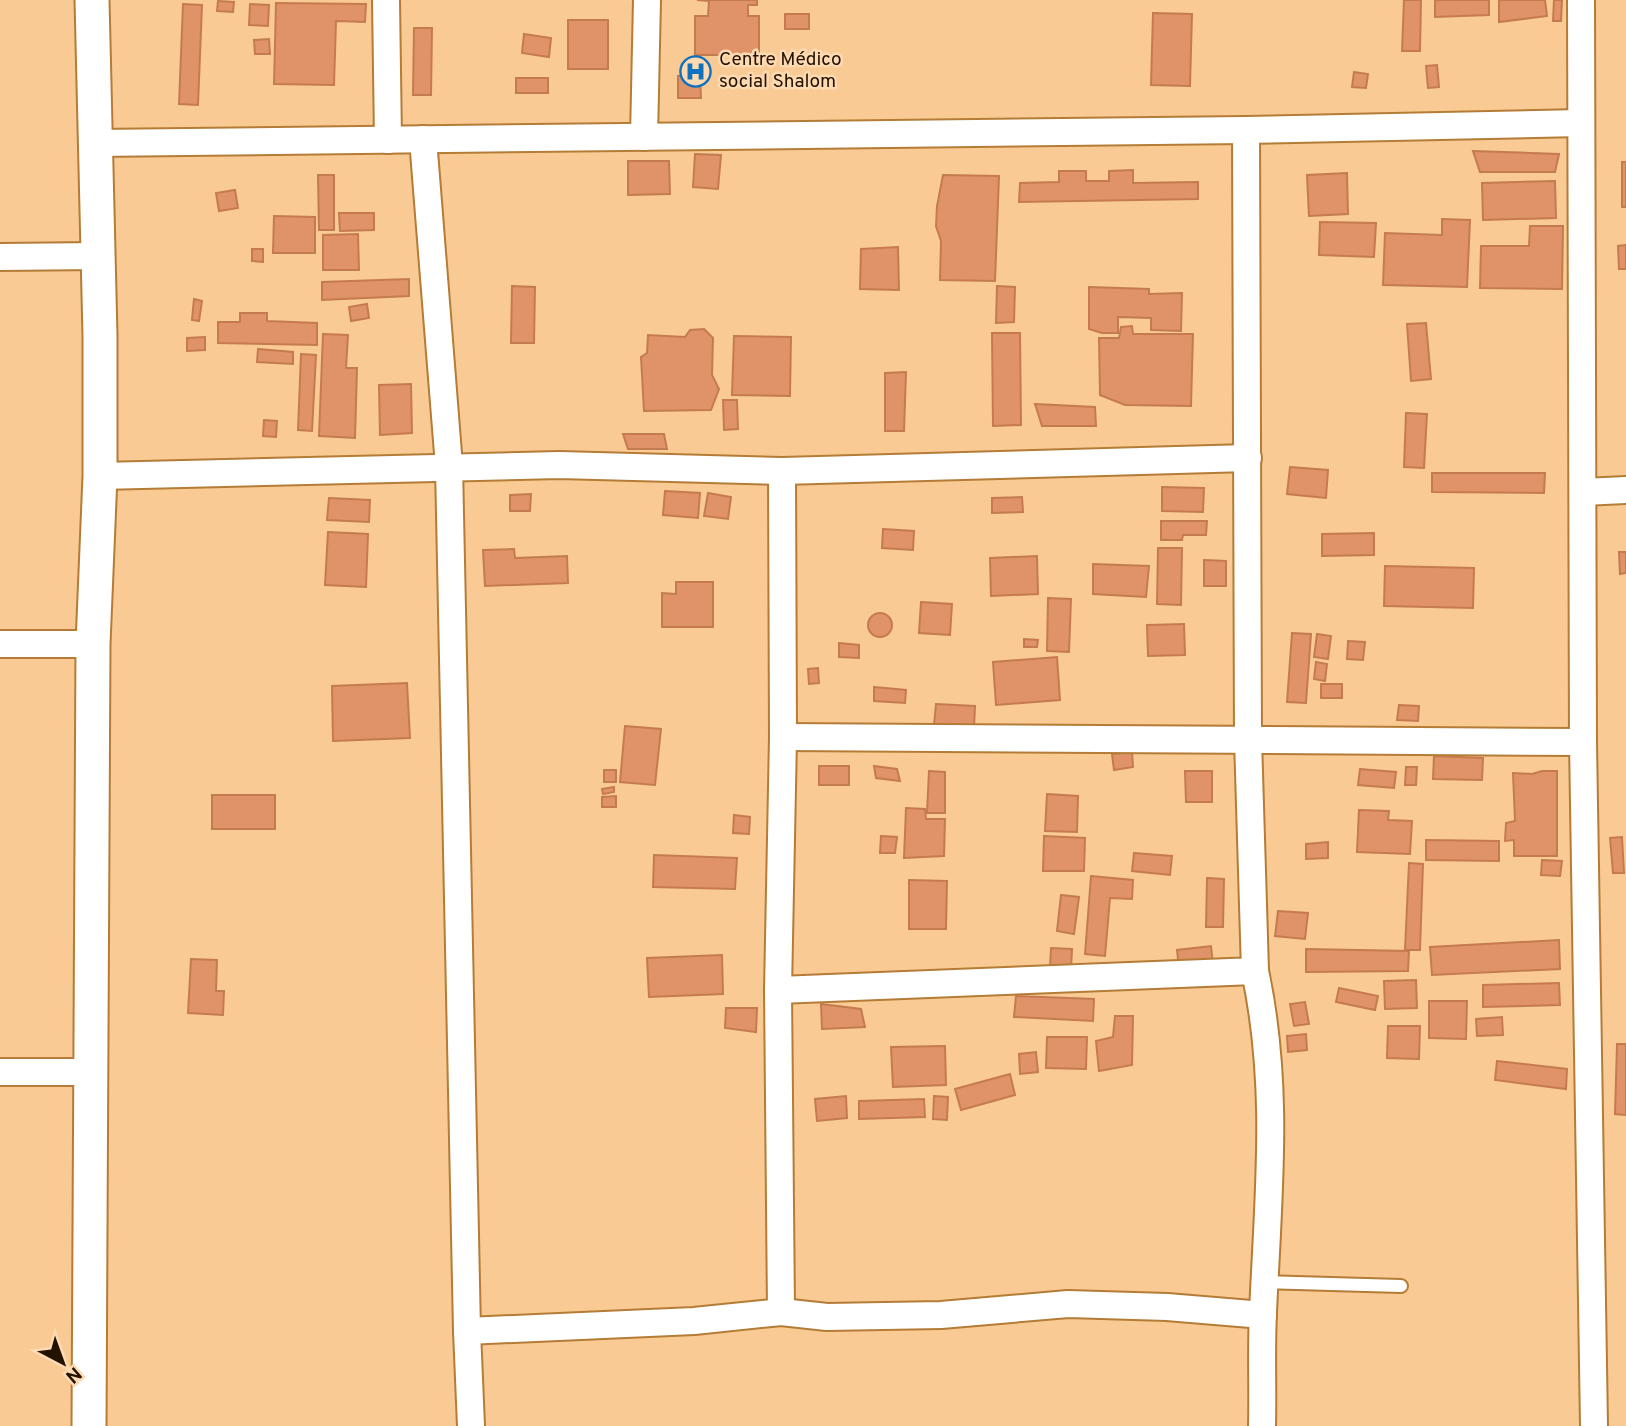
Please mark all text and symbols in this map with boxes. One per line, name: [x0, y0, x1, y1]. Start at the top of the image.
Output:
place label: Centre Médico social Shalom: [719, 48, 842, 94]
hospital icon: Centre Médico social Shalom: [679, 54, 713, 88]
north arrow: [28, 1328, 98, 1398]
text: N: [60, 1361, 86, 1388]

